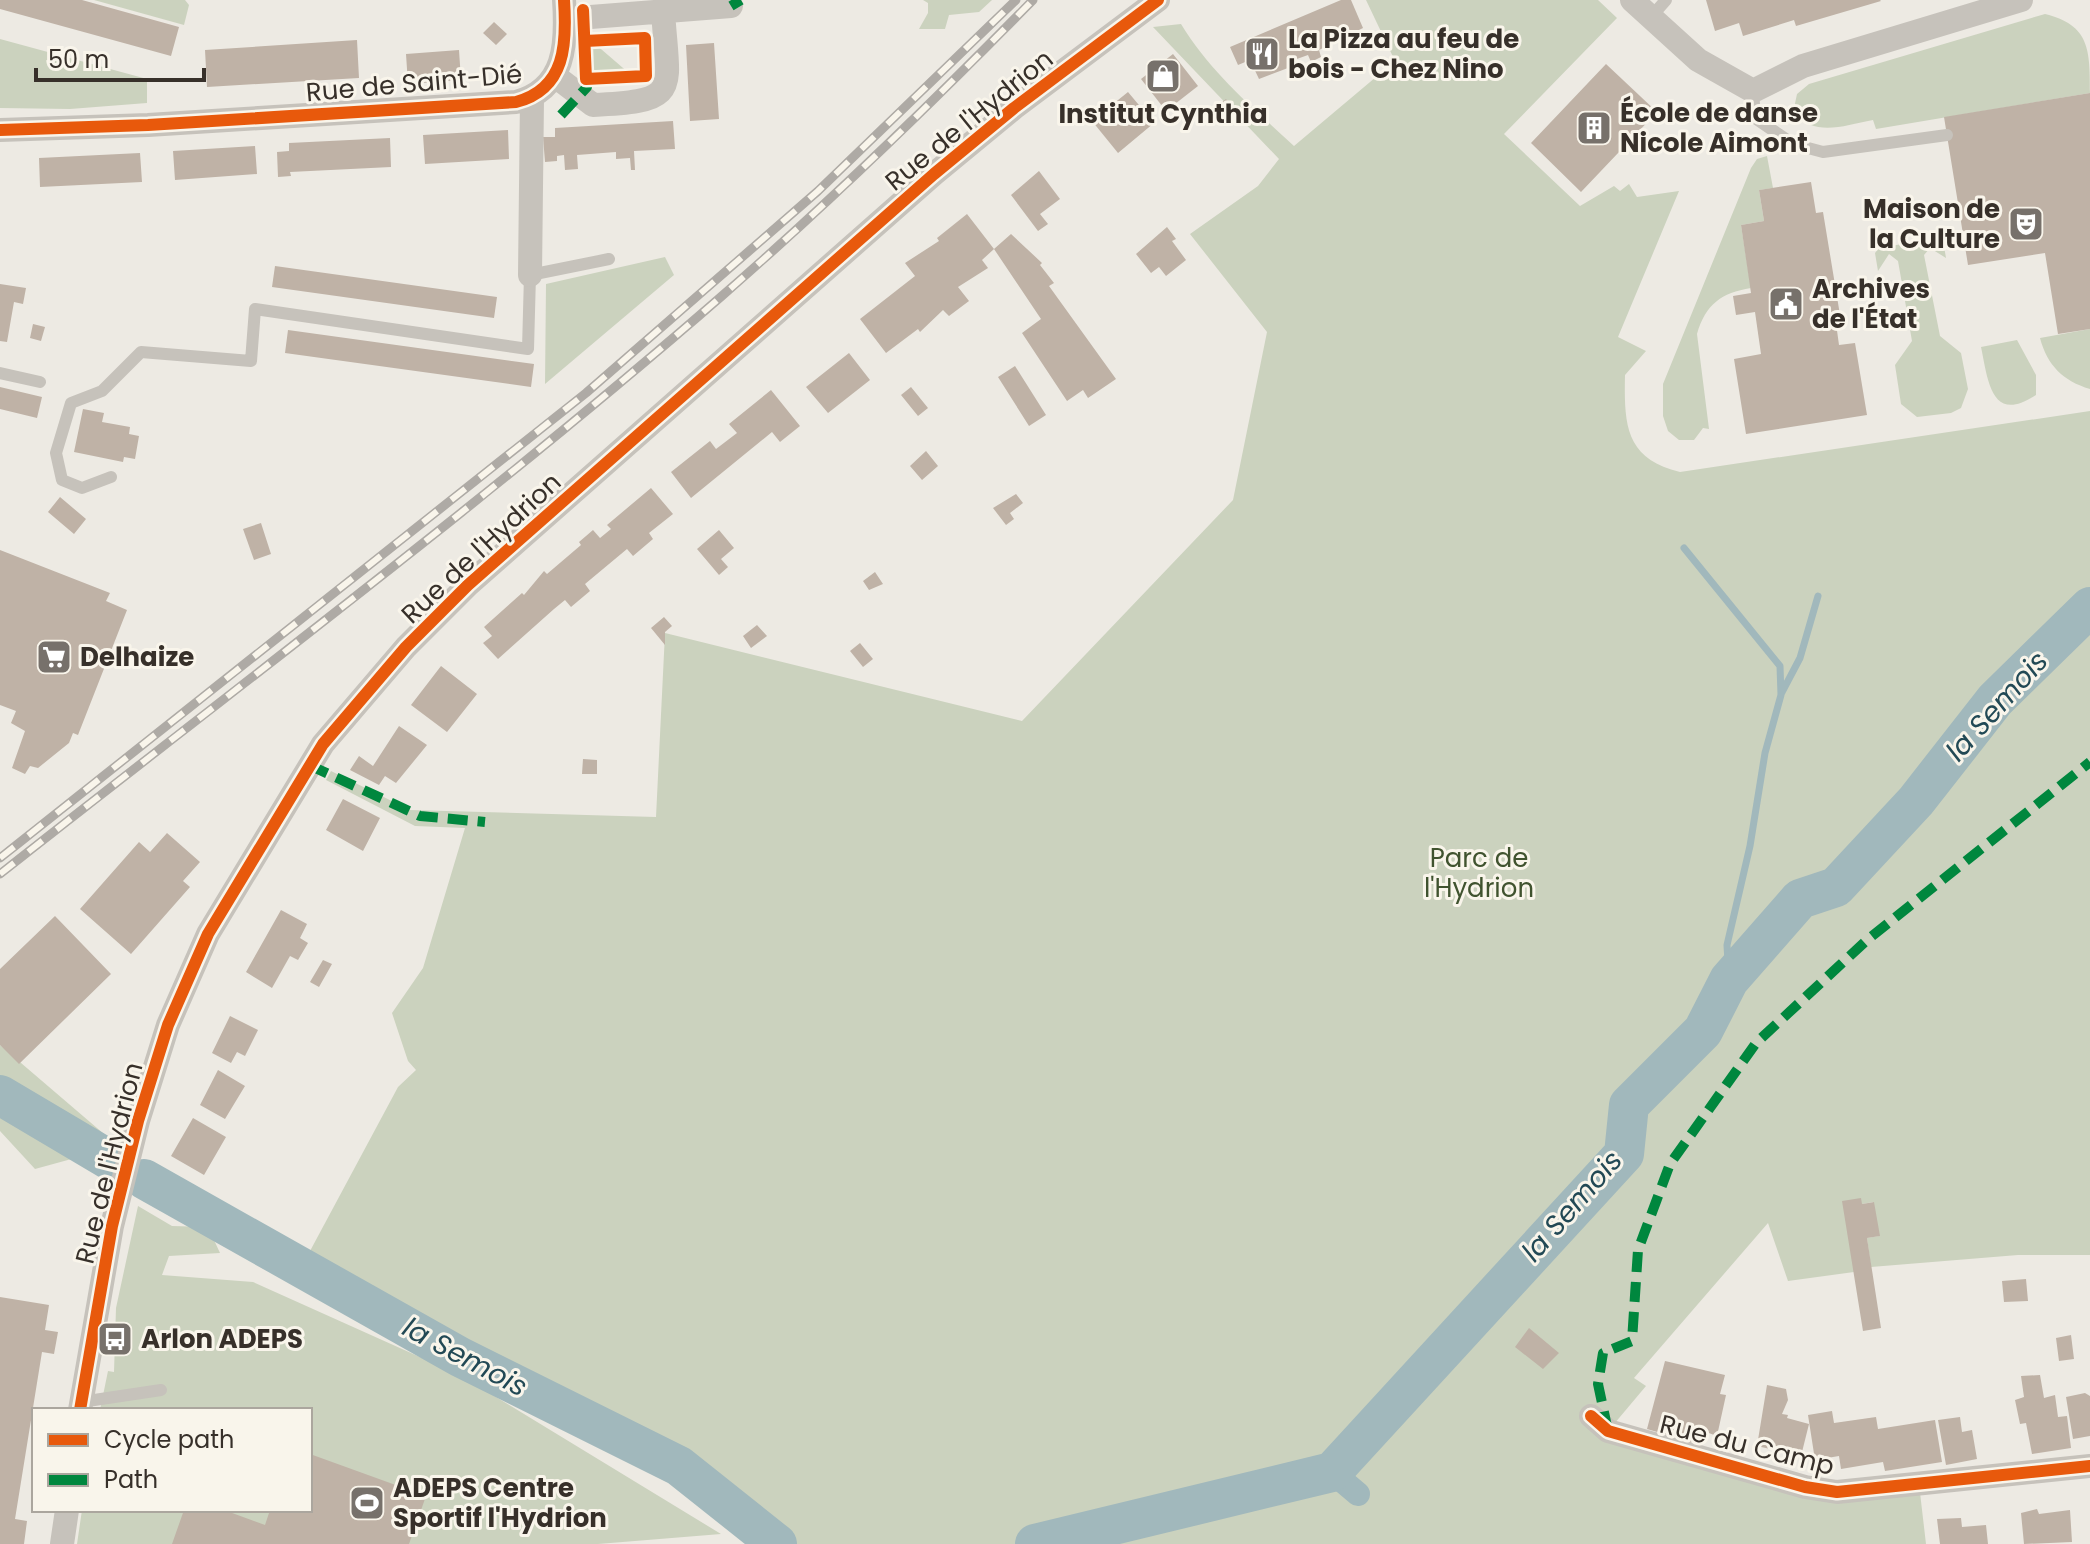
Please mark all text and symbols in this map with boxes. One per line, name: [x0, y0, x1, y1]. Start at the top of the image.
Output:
place label: La Pizza au feu de bois - Chez Nino: [1288, 21, 1519, 87]
scale bar: [36, 32, 204, 82]
restaurant icon: La Pizza au feu de bois - Chez Nino: [1243, 35, 1281, 73]
street label: Rue de l'Hydrion: [878, 41, 1060, 199]
text: 50 m: [48, 43, 109, 76]
street label: Rue de Saint-Dié: [304, 56, 524, 110]
shop icon: Institut Cynthia: [1144, 57, 1182, 95]
place label: École de danse Nicole Aimont: [1620, 95, 1818, 161]
place label: Institut Cynthia: [1058, 96, 1268, 132]
building icon: École de danse Nicole Aimont: [1575, 109, 1613, 147]
place label: Maison de la Culture: [1863, 191, 2000, 257]
theatre icon: Maison de la Culture: [2007, 205, 2045, 243]
place label: Archives de l'État: [1812, 271, 1930, 337]
public building icon: Archives de l'État: [1767, 285, 1805, 323]
street label: Rue de l'Hydrion: [393, 464, 569, 632]
supermarket icon: Delhaize: [35, 638, 73, 676]
place label: Delhaize: [80, 639, 194, 675]
water label: la Semois: [1937, 642, 2057, 770]
park label: Parc de l'Hydrion: [1424, 840, 1534, 906]
street label: Rue de l'Hydrion: [67, 1059, 151, 1267]
water label: la Semois: [1513, 1142, 1631, 1270]
water label: la Semois: [396, 1308, 534, 1406]
bus stop icon: Arlon ADEPS: [96, 1320, 134, 1358]
place label: Arlon ADEPS: [141, 1321, 303, 1357]
street label: Rue du Camp: [1656, 1406, 1838, 1484]
legend: [32, 1408, 312, 1512]
text: Cycle path: [104, 1423, 234, 1456]
text: Path: [104, 1463, 158, 1496]
place label: ADEPS Centre Sportif l'Hydrion: [393, 1470, 607, 1536]
sports icon: ADEPS Centre Sportif l'Hydrion: [348, 1484, 386, 1522]

